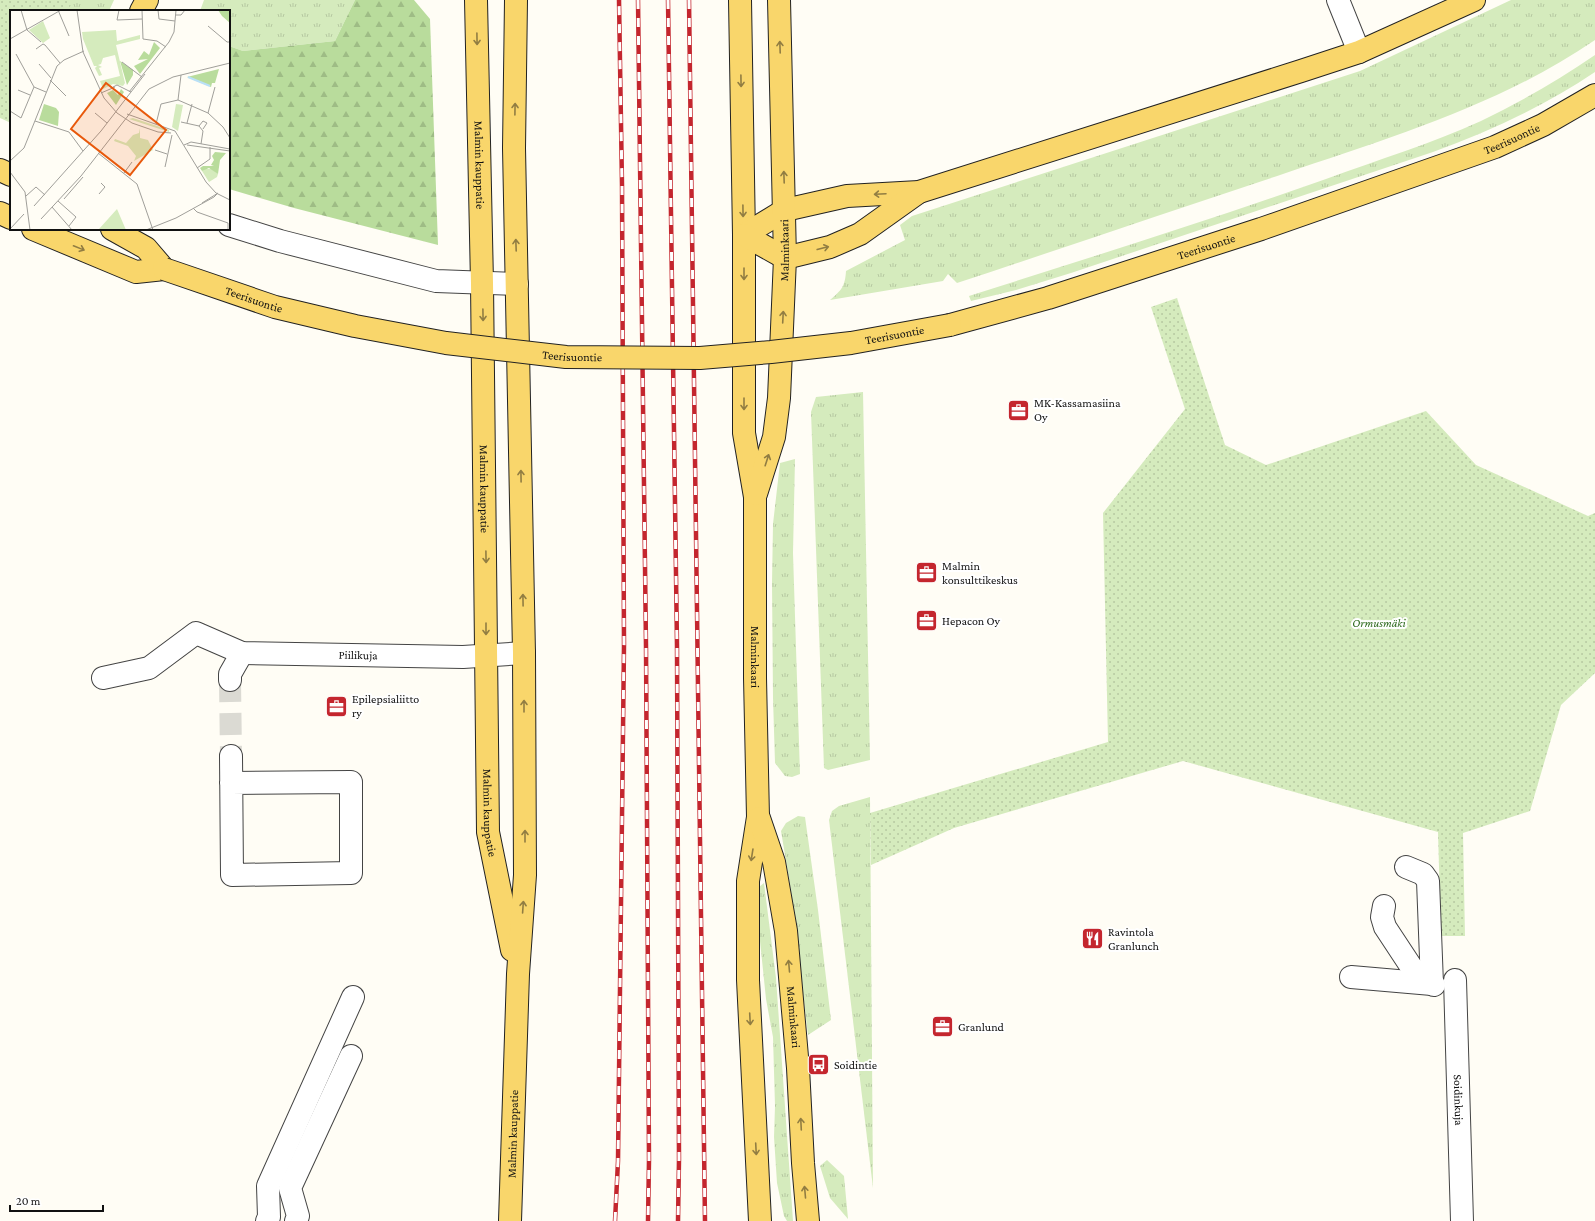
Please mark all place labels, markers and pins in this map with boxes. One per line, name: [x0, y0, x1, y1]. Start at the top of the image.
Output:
place label: MK-Kassamasiina Oy: [1034, 396, 1121, 424]
office icon: MK-Kassamasiina Oy: [1005, 397, 1031, 423]
place label: Malmin konsulttikeskus: [942, 559, 1018, 587]
office icon: Malmin konsulttikeskus: [914, 560, 940, 586]
office icon: Hepacon Oy: [914, 608, 940, 634]
place label: Hepacon Oy: [942, 614, 1001, 628]
place label: Epilepsialiitto ry: [352, 692, 419, 720]
office icon: Epilepsialiitto ry: [324, 693, 350, 719]
place label: Ravintola Granlunch: [1108, 925, 1160, 953]
restaurant icon: Ravintola Granlunch: [1079, 926, 1105, 952]
office icon: Granlund: [930, 1014, 956, 1040]
place label: Granlund: [958, 1020, 1005, 1034]
bus stop icon: Soidintie: [806, 1052, 832, 1078]
place label: Soidintie: [834, 1058, 877, 1072]

